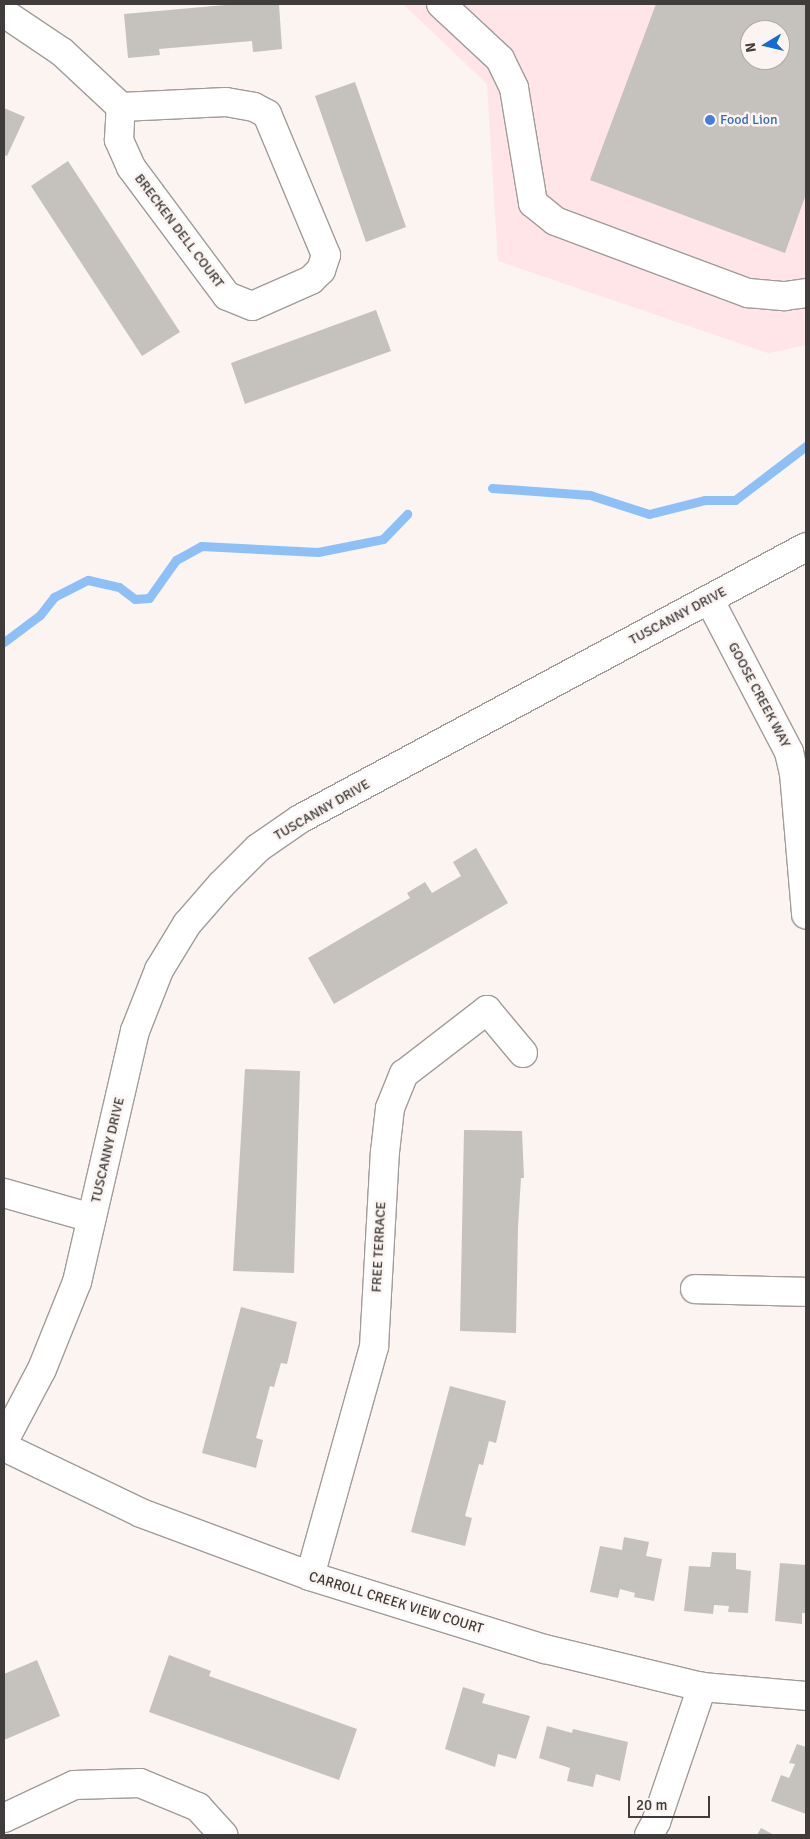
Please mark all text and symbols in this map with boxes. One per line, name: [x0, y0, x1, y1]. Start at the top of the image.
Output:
north arrow: [740, 20, 790, 70]
text: N: [742, 41, 760, 53]
place label: Food Lion: [720, 112, 778, 128]
marker: Food Lion: [704, 114, 716, 126]
street label: BRECKEN DELL COURT: [131, 171, 227, 291]
street label: TUSCANNY DRIVE: [627, 583, 729, 649]
street label: GOOSE CREEK WAY: [724, 640, 794, 750]
street label: TUSCANNY DRIVE: [271, 776, 373, 844]
street label: TUSCANNY DRIVE: [88, 1096, 128, 1204]
street label: FREE TERRACE: [368, 1201, 390, 1293]
street label: CARROLL CREEK VIEW COURT: [307, 1568, 485, 1638]
scale bar: [630, 1786, 712, 1818]
text: 20 m: [636, 1796, 667, 1814]

